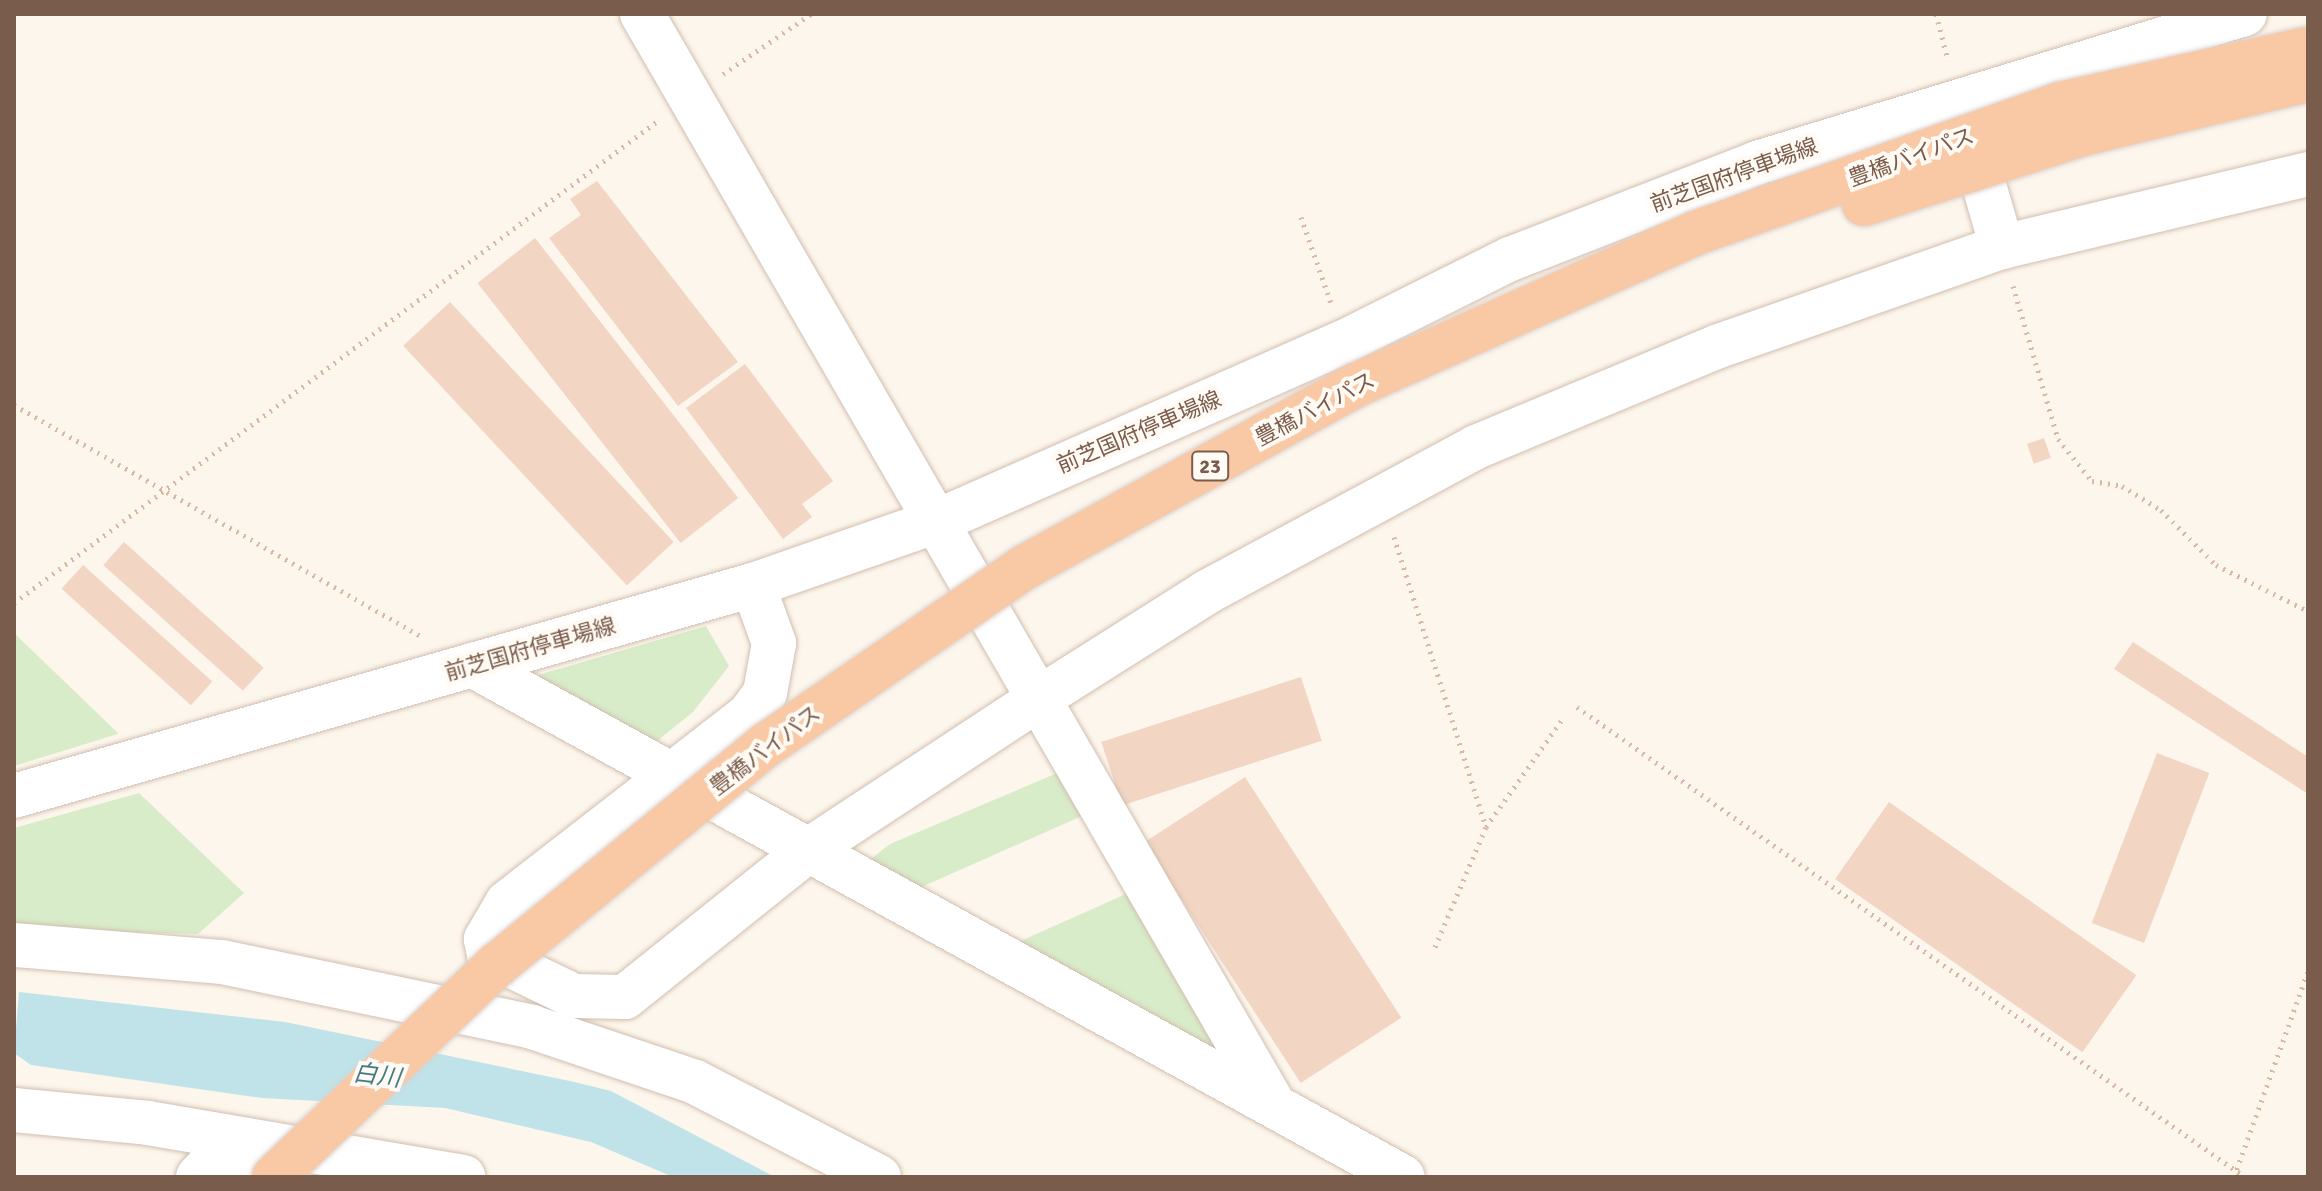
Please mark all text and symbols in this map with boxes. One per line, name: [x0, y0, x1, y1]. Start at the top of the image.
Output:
street label: 豊橋バイパス: [1844, 122, 1978, 192]
street label: 前芝国府停車場線: [1647, 132, 1821, 218]
street label: 豊橋バイパス: [1251, 366, 1379, 452]
street label: 前芝国府停車場線: [1053, 385, 1225, 479]
road number: 23: [1190, 450, 1230, 482]
street label: 前芝国府停車場線: [442, 612, 618, 686]
street label: 豊橋バイパス: [704, 700, 826, 800]
water label: 白川: [351, 1059, 403, 1093]

